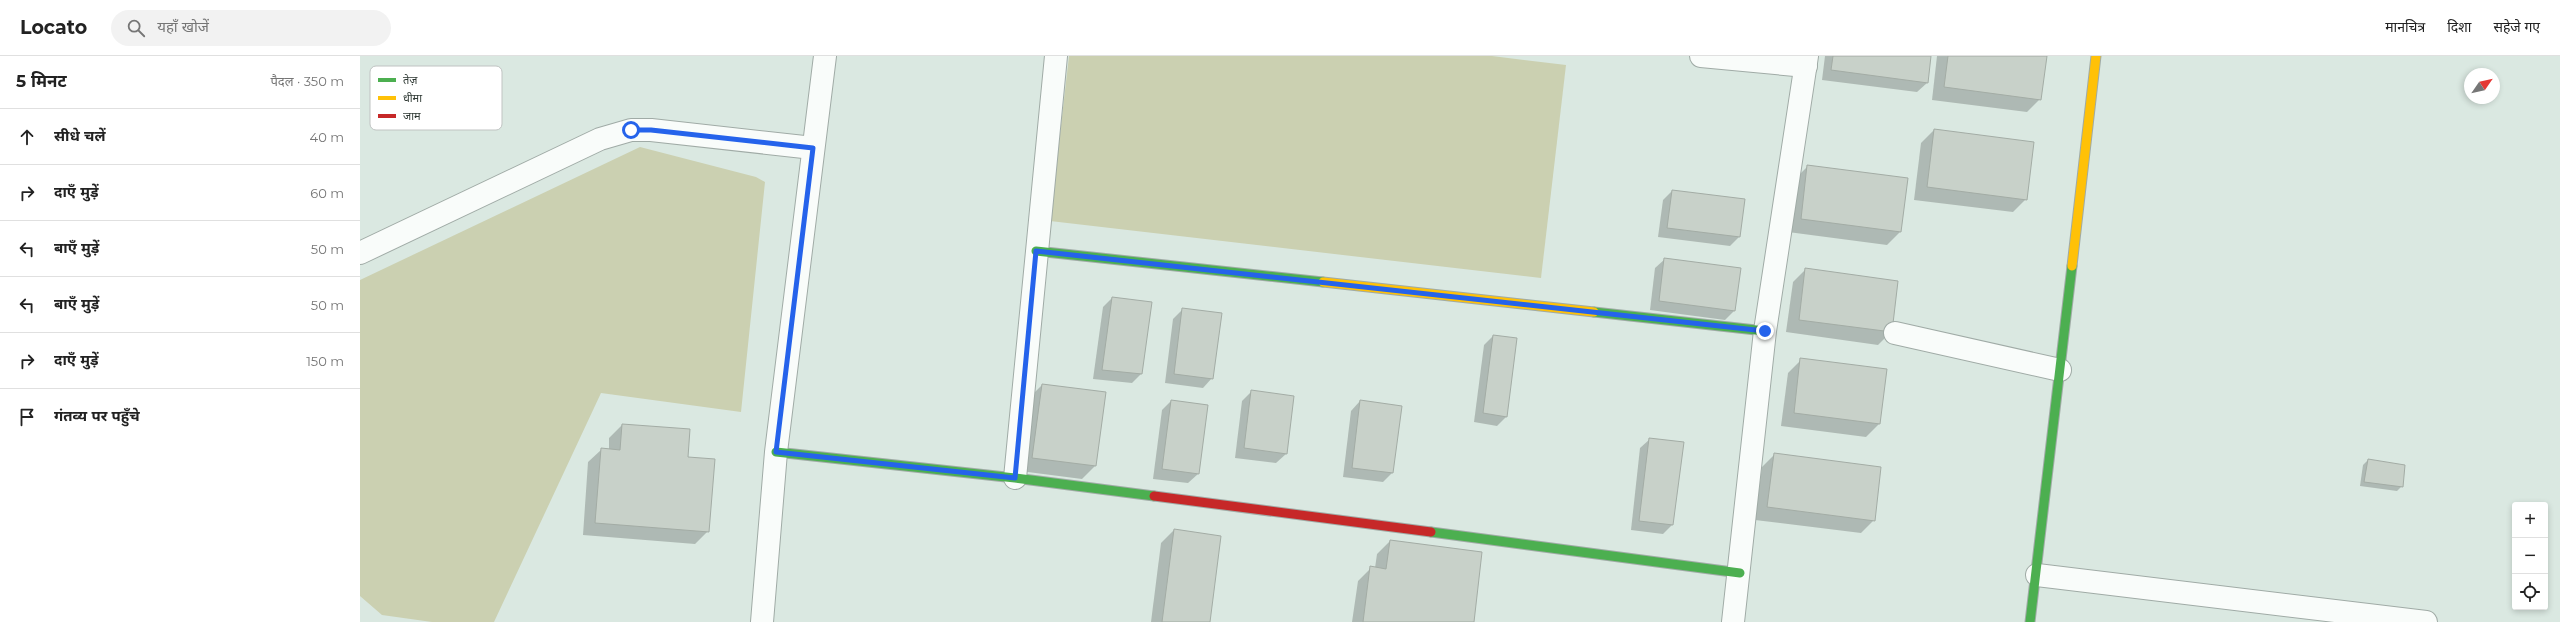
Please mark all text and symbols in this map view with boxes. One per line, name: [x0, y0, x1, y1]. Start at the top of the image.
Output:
search box: [111, 10, 391, 46]
text: Locato: [20, 16, 87, 39]
icon: search: [125, 17, 147, 39]
text: यहाँ खोजें: [157, 17, 209, 36]
text: मानचित्र: [2385, 18, 2425, 36]
text: दिशा: [2447, 18, 2471, 36]
text: सहेजे गए: [2493, 18, 2540, 36]
legend: [370, 66, 502, 130]
north arrow: [2464, 68, 2500, 104]
text: 5 मिनट: [16, 71, 67, 91]
text: पैदल · 350 m: [270, 73, 344, 89]
text: तेज़: [403, 73, 418, 87]
text: धीमा: [403, 91, 422, 105]
text: जाम: [403, 109, 421, 123]
route start: [622, 121, 640, 139]
icon: ahead: [16, 126, 38, 148]
text: सीधे चलें: [54, 126, 106, 145]
text: 40 m: [310, 129, 344, 145]
icon: right: [16, 182, 38, 204]
text: दाएँ मुड़ें: [54, 182, 99, 201]
text: 60 m: [310, 185, 344, 201]
icon: left: [16, 238, 38, 260]
text: बाएँ मुड़ें: [54, 238, 99, 257]
text: 50 m: [311, 241, 344, 257]
icon: left: [16, 294, 38, 316]
text: बाएँ मुड़ें: [54, 294, 99, 313]
text: 50 m: [311, 297, 344, 313]
route end: [1756, 322, 1774, 340]
icon: right: [16, 350, 38, 372]
text: दाएँ मुड़ें: [54, 350, 99, 369]
text: 150 m: [306, 353, 344, 369]
icon: arrive: [16, 406, 38, 428]
text: गंतव्य पर पहुँचे: [54, 406, 140, 425]
map controls: [2512, 502, 2548, 610]
button: +: [2512, 502, 2548, 538]
button: −: [2512, 538, 2548, 574]
button: locate: [2512, 574, 2548, 610]

